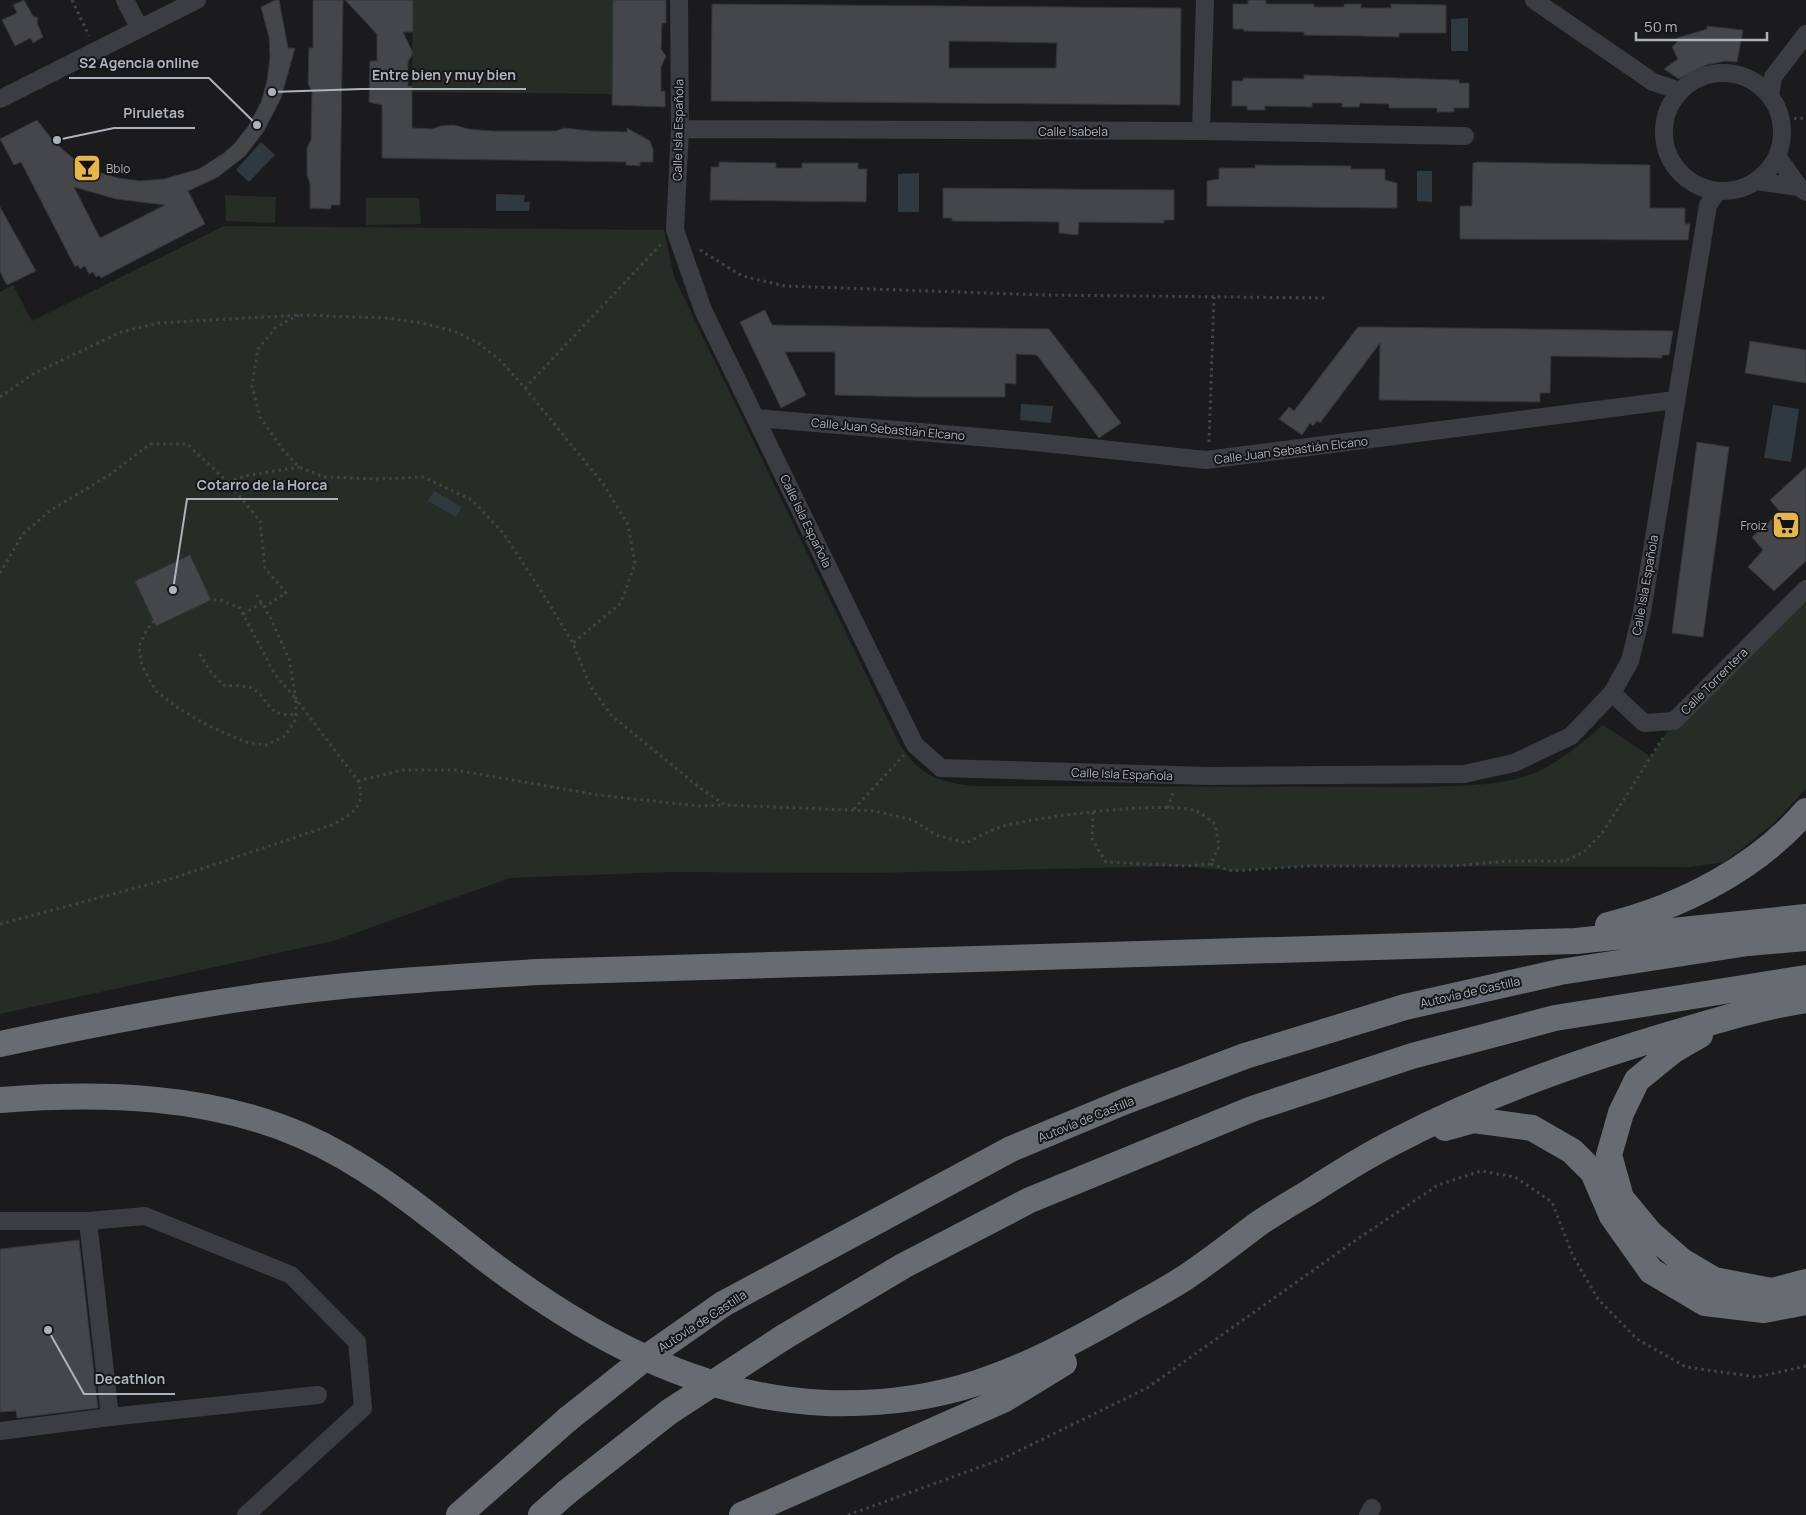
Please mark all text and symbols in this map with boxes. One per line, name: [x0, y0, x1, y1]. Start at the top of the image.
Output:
scale bar: [1636, 10, 1767, 42]
text: 50 m: [1644, 16, 1678, 37]
callout: S2 Agencia online: [69, 49, 209, 78]
text: S2 Agencia online: [79, 53, 199, 72]
callout: Entre bien y muy bien: [362, 60, 526, 89]
text: Entre bien y muy bien: [372, 65, 516, 84]
street label: Calle Isla Española: [669, 79, 687, 181]
callout: Piruletas: [114, 99, 195, 128]
text: Piruletas: [123, 103, 185, 122]
street label: Calle Isabela: [1038, 123, 1108, 140]
bar icon: Bblo: [72, 153, 102, 183]
place label: Bblo: [106, 160, 130, 177]
street label: Calle Juan Sebastián Elcano: [810, 414, 966, 444]
street label: Calle Juan Sebastián Elcano: [1213, 432, 1369, 468]
callout: Cotarro de la Horca: [187, 470, 338, 499]
street label: Calle Isla Española: [776, 471, 836, 571]
text: Cotarro de la Horca: [197, 475, 327, 494]
supermarket icon: Froiz: [1771, 510, 1801, 540]
place label: Froiz: [1740, 517, 1767, 534]
street label: Calle Isla Española: [1628, 533, 1662, 637]
street label: Calle Torrentera: [1677, 644, 1751, 718]
street label: Calle Isla Española: [1071, 764, 1173, 784]
street label: Autovía de Castilla: [1418, 972, 1522, 1012]
street label: Autovía de Castilla: [1035, 1092, 1137, 1146]
street label: Autovía de Castilla: [655, 1286, 749, 1356]
callout: Decathlon: [84, 1365, 175, 1394]
text: Decathlon: [95, 1369, 165, 1388]

